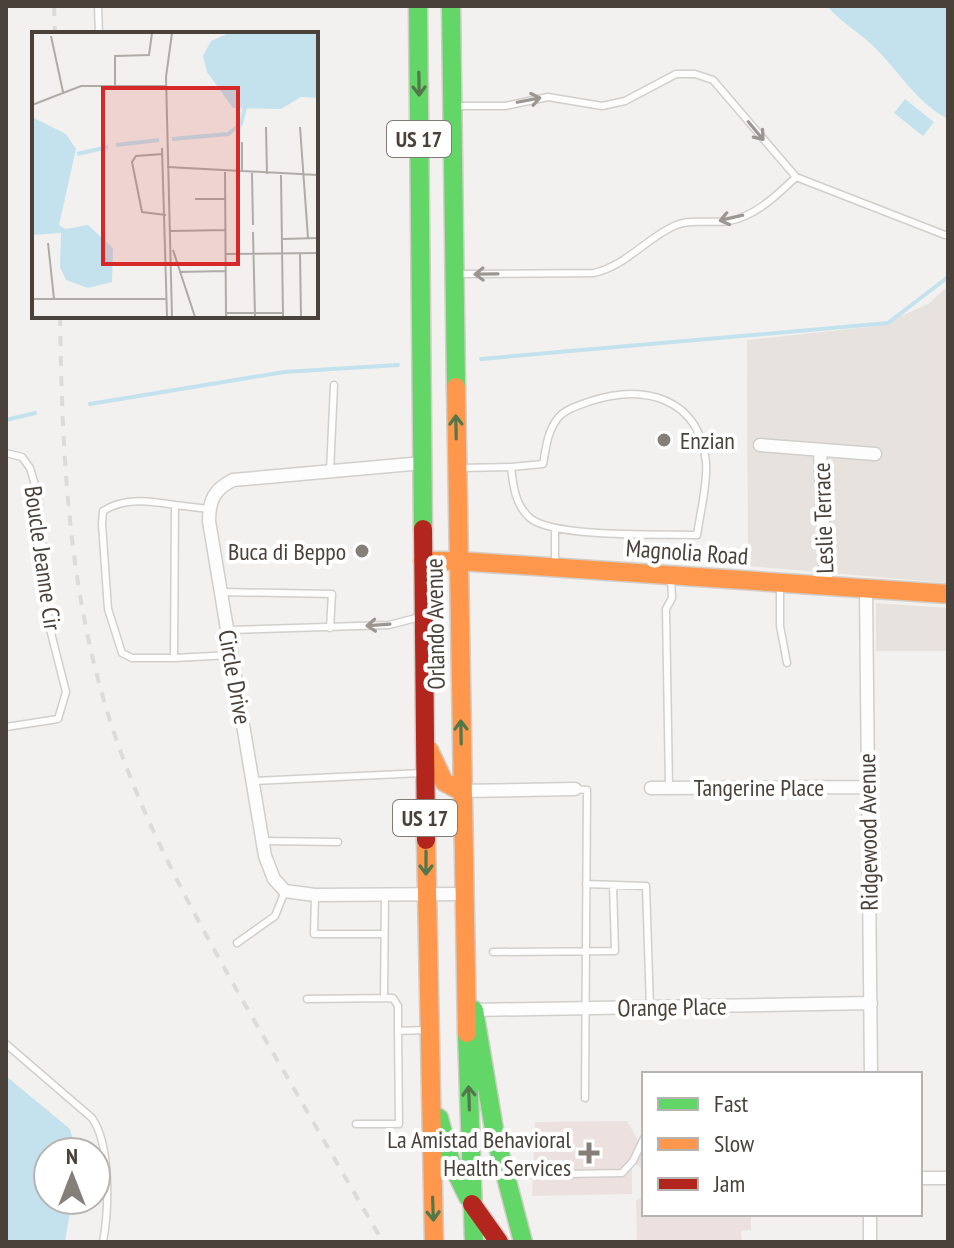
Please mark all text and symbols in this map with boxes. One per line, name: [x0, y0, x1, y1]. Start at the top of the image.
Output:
inset map: [32, 32, 318, 318]
one-way arrow: [411, 70, 426, 97]
one-way arrow: [516, 92, 542, 107]
one-way arrow: [747, 120, 765, 141]
road number: US 17: [387, 121, 451, 157]
one-way arrow: [719, 211, 744, 226]
one-way arrow: [473, 266, 500, 282]
one-way arrow: [449, 414, 464, 441]
place label: Enzian: [680, 425, 735, 456]
marker: Enzian: [655, 431, 673, 449]
street label: Leslie Terrace: [806, 462, 840, 574]
street label: Boucle Jeanne Cir: [18, 484, 69, 633]
street label: Magnolia Road: [625, 532, 749, 572]
place label: Buca di Beppo: [228, 536, 346, 567]
marker: Buca di Beppo: [353, 542, 371, 560]
street label: Orlando Avenue: [418, 558, 452, 690]
one-way arrow: [365, 618, 392, 633]
street label: Circle Drive: [211, 627, 259, 727]
one-way arrow: [453, 719, 469, 746]
street label: Ridgewood Avenue: [851, 753, 885, 911]
street label: Tangerine Place: [694, 772, 824, 803]
road number: US 17: [393, 800, 457, 836]
one-way arrow: [418, 849, 434, 876]
street label: Orange Place: [617, 991, 727, 1023]
legend: [642, 1072, 922, 1216]
one-way arrow: [461, 1085, 476, 1112]
text: Fast: [714, 1088, 749, 1119]
place label: La Amistad Behavioral Health Services: [387, 1124, 571, 1183]
text: Slow: [714, 1128, 755, 1159]
north arrow: [32, 1136, 112, 1216]
text: N: [66, 1142, 78, 1170]
marker: La Amistad Behavioral Health Services: [578, 1142, 600, 1164]
text: Jam: [713, 1168, 745, 1199]
one-way arrow: [426, 1195, 441, 1222]

